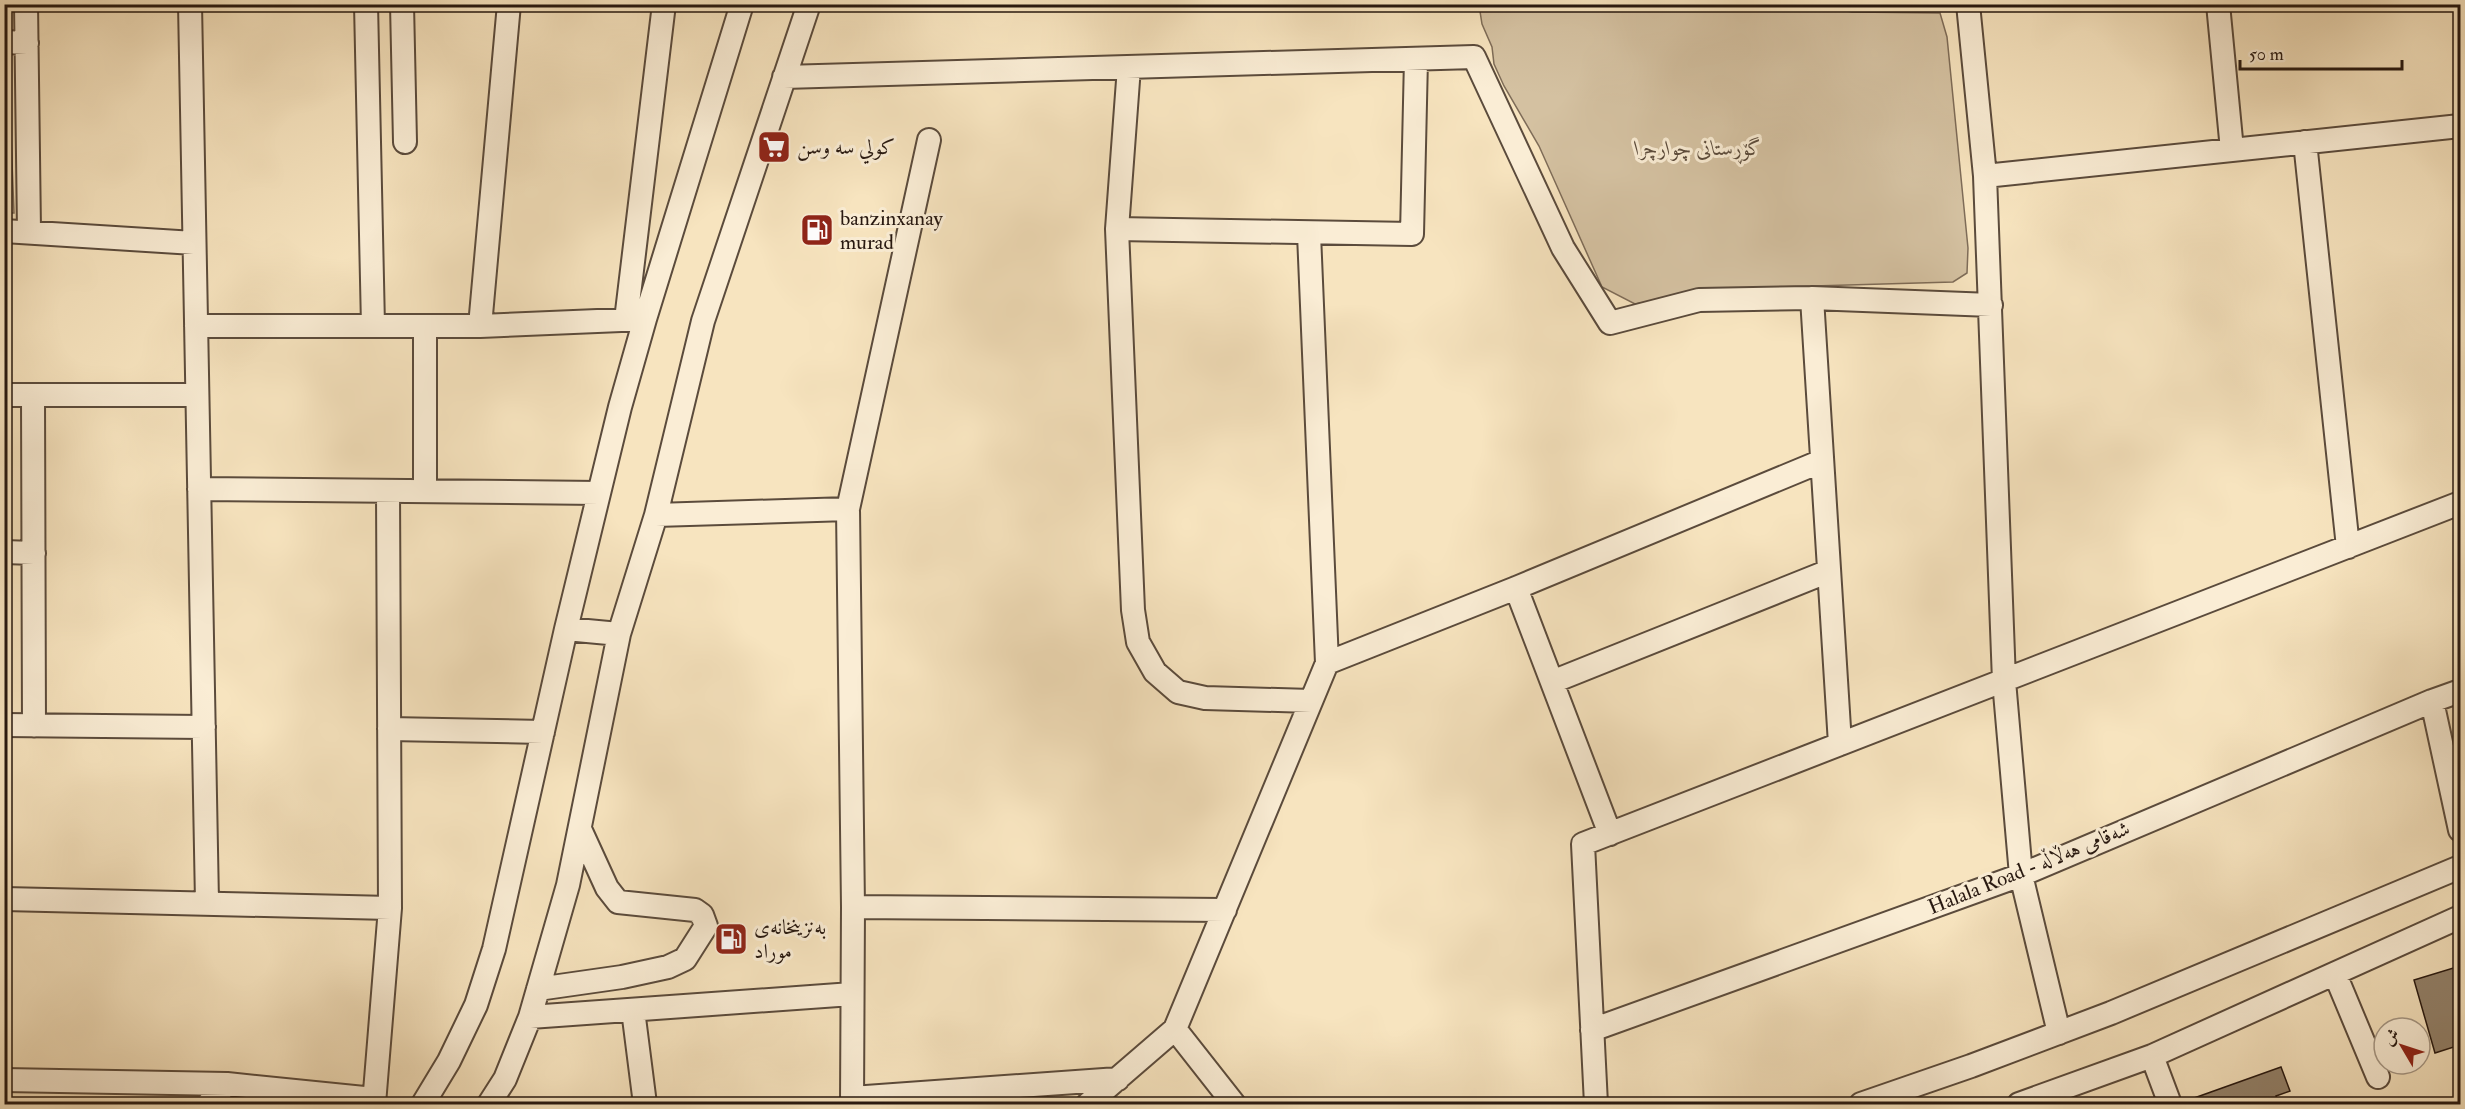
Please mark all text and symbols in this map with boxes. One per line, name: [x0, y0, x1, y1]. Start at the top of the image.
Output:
scale bar: [2240, 33, 2402, 71]
text: 50 m: [2249, 43, 2284, 66]
supermarket icon: كولي سه وسن: [756, 129, 792, 165]
place label: كولي سه وسن: [797, 134, 895, 164]
park label: گۆڕستانی چوارچرا: [1634, 135, 1763, 165]
place label: banzinxanay murad: [840, 205, 944, 256]
fuel station icon: banzinxanay murad: [799, 212, 835, 248]
street label: Halala Road - شەقامی هەڵاڵە: [1924, 815, 2134, 921]
place label: بەنزینخانەی موراد: [754, 914, 826, 965]
fuel station icon: بەنزینخانەی موراد: [713, 921, 749, 957]
north arrow: [2372, 1016, 2432, 1076]
text: ش: [2378, 1025, 2404, 1050]

